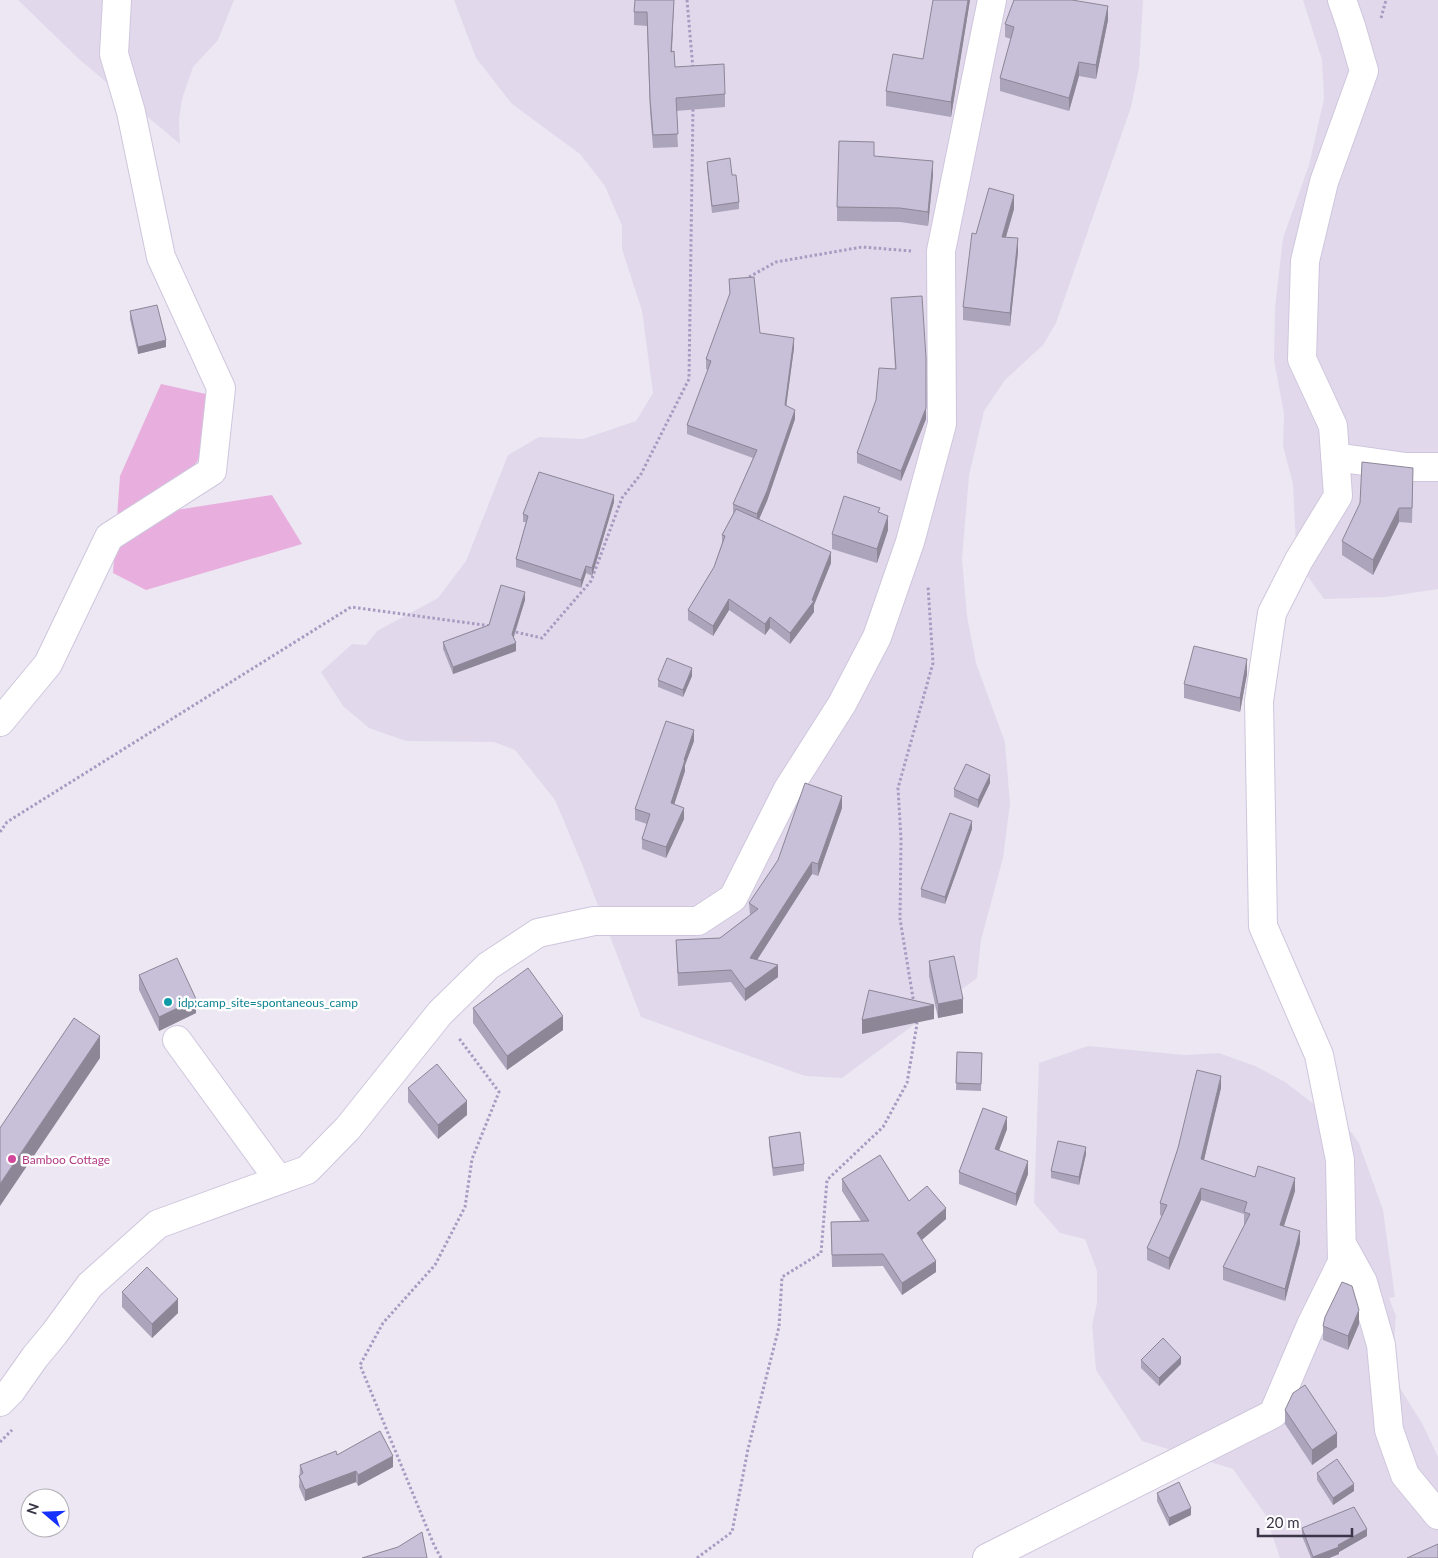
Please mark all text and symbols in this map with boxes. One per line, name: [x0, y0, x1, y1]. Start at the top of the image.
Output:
place label: idp:camp_site=spontaneous_camp: [178, 995, 358, 1010]
marker: idp:camp_site=spontaneous_camp: [162, 996, 174, 1008]
place label: Bamboo Cottage: [22, 1152, 110, 1167]
marker: Bamboo Cottage: [6, 1153, 18, 1165]
north arrow: [20, 1488, 70, 1538]
text: N: [22, 1501, 42, 1516]
scale bar: [1258, 1506, 1352, 1538]
text: 20 m: [1266, 1513, 1300, 1531]

